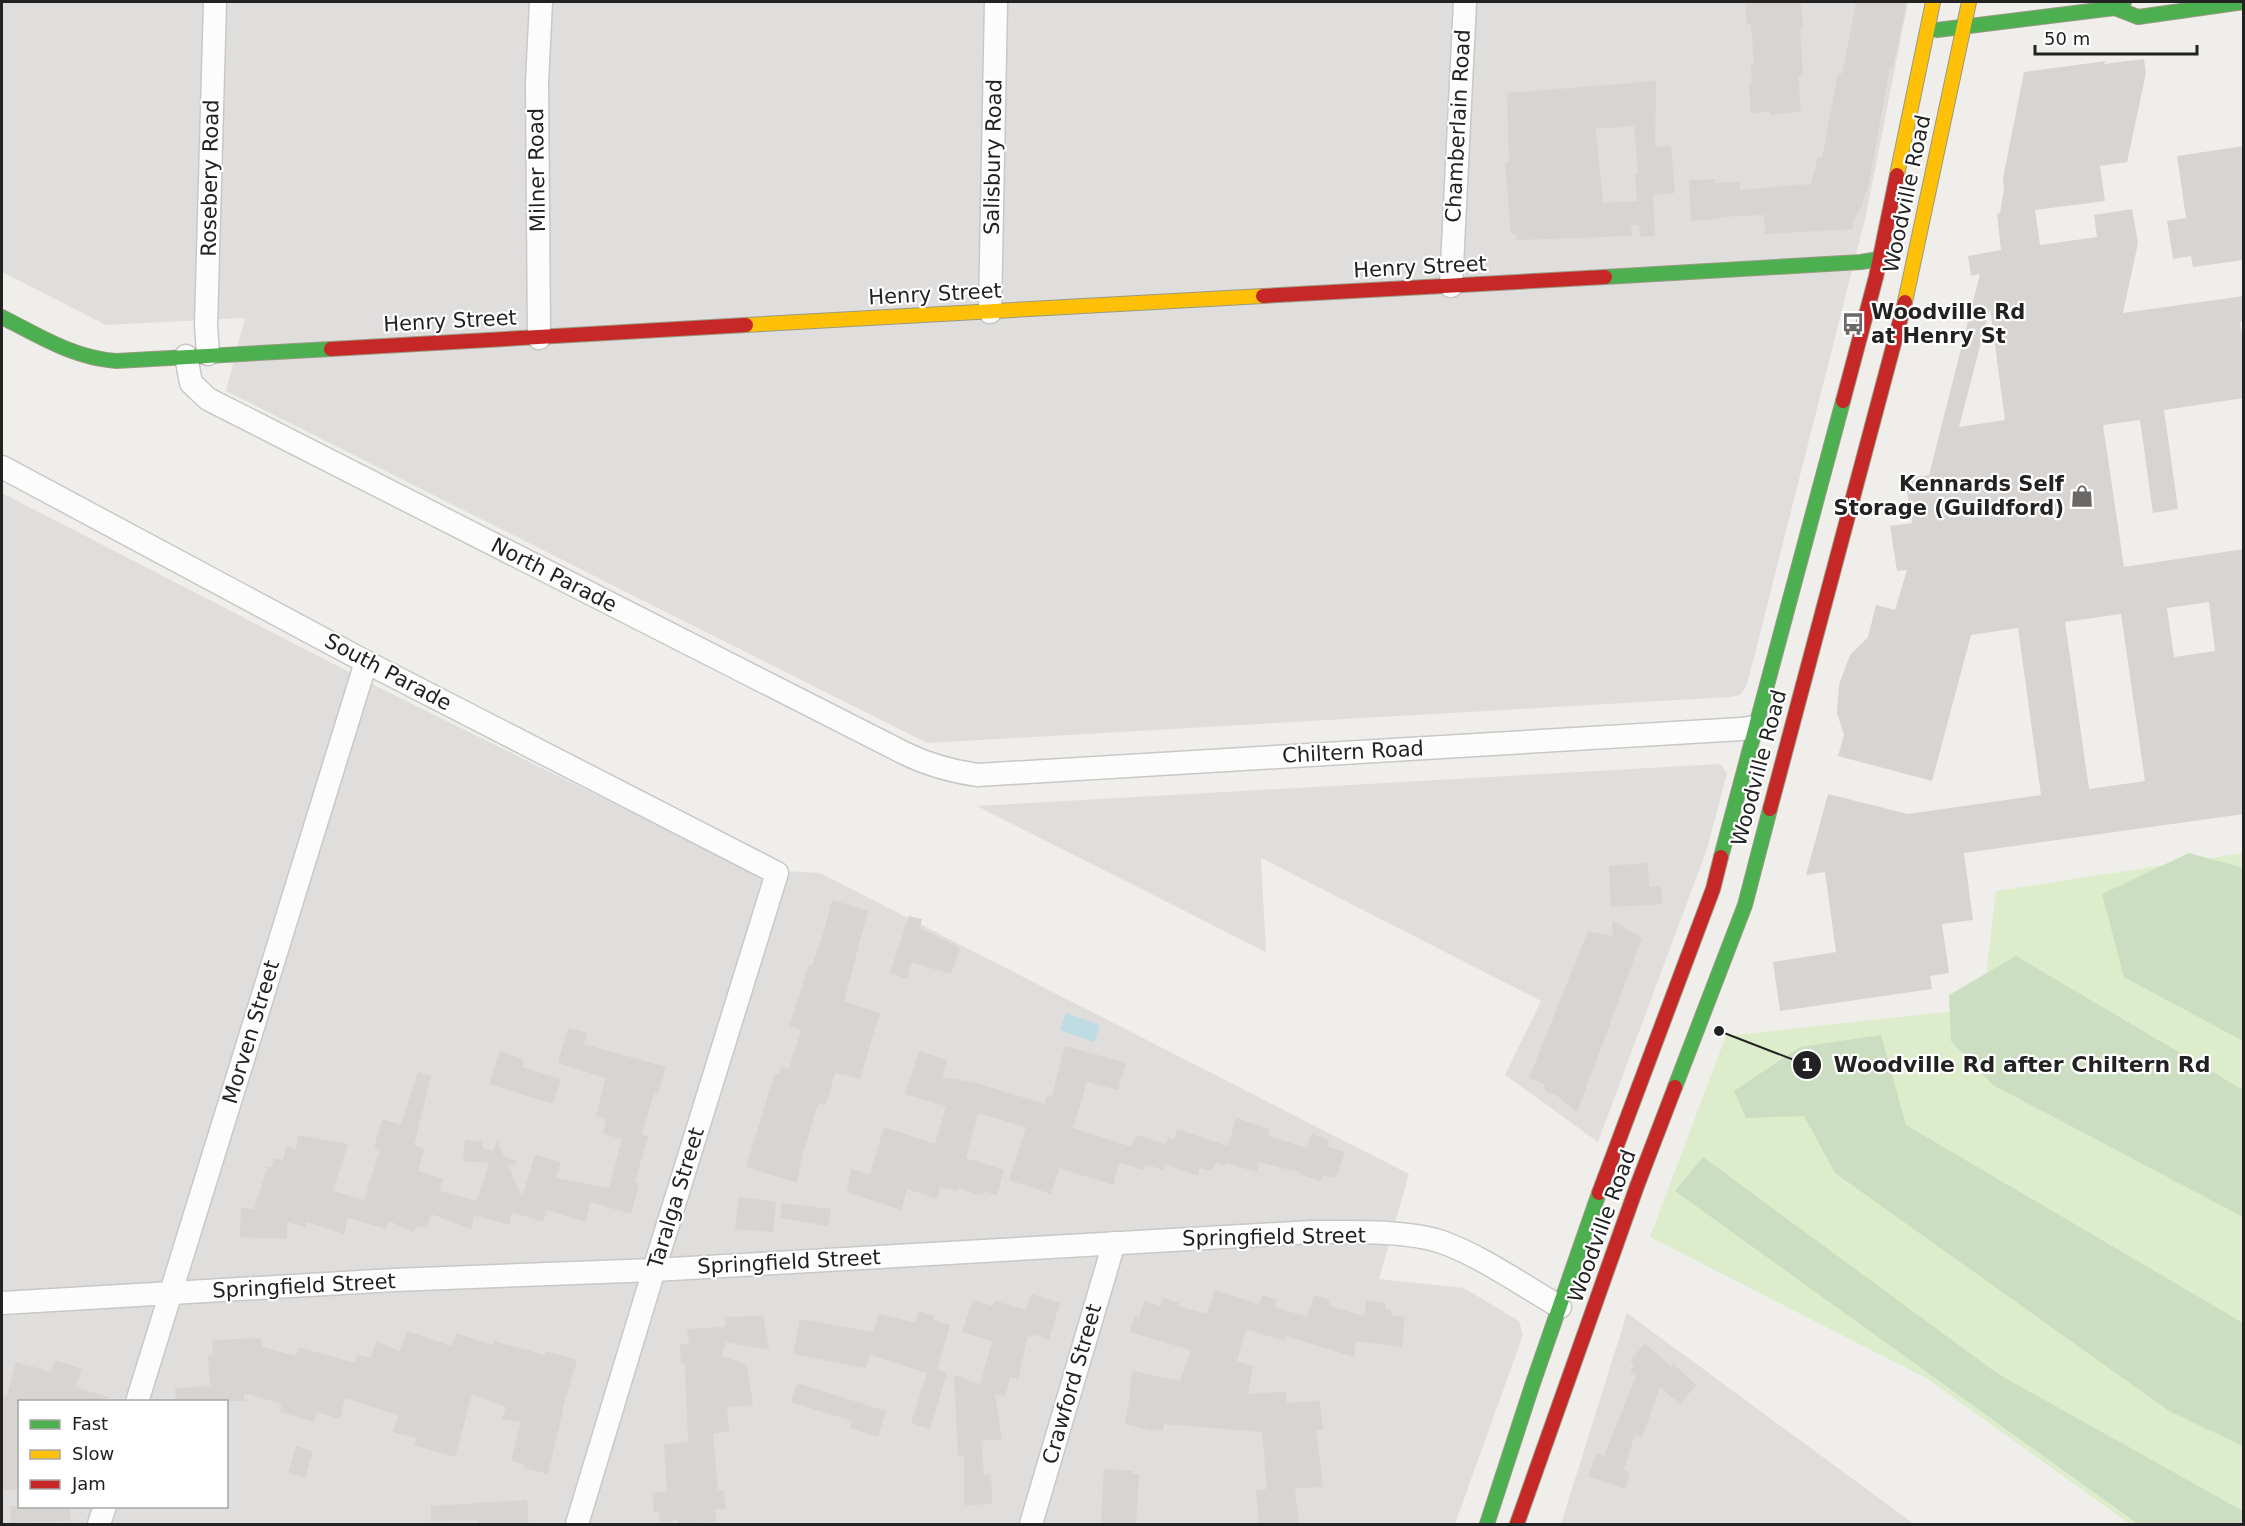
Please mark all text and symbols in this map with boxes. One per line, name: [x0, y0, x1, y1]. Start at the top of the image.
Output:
scale bar: [2035, 18, 2197, 56]
text: 50 m: [2044, 28, 2090, 49]
street label: Chamberlain Road: [1441, 29, 1475, 223]
street label: Salisbury Road: [980, 79, 1006, 235]
street label: Rosebery Road: [197, 99, 223, 257]
street label: Milner Road: [524, 108, 550, 232]
street label: Woodville Road: [1879, 113, 1935, 275]
street label: Henry Street: [1353, 252, 1487, 282]
street label: Henry Street: [868, 279, 1002, 309]
place label: Woodville Rd at Henry St: [1871, 300, 2025, 348]
street label: Henry Street: [383, 306, 517, 336]
bus stop icon: Woodville Rd at Henry St: [1840, 311, 1866, 337]
place label: Kennards Self Storage (Guildford): [1834, 472, 2065, 520]
shop icon: Kennards Self Storage (Guildford): [2069, 483, 2095, 509]
street label: North Parade: [487, 533, 621, 617]
street label: South Parade: [321, 629, 455, 715]
street label: Woodville Road: [1727, 687, 1791, 849]
street label: Chiltern Road: [1282, 736, 1424, 768]
street label: Morven Street: [218, 957, 284, 1107]
callout: Woodville Rd after Chiltern Rd: [1792, 1045, 2223, 1085]
text: Woodville Rd after Chiltern Rd: [1834, 1052, 2210, 1077]
text: 1: [1801, 1054, 1813, 1075]
street label: Taralga Street: [643, 1125, 709, 1272]
street label: Woodville Road: [1563, 1146, 1641, 1306]
street label: Springfield Street: [1182, 1223, 1366, 1251]
street label: Springfield Street: [697, 1245, 881, 1279]
street label: Springfield Street: [212, 1269, 396, 1303]
street label: Crawford Street: [1038, 1301, 1106, 1467]
legend: [18, 1400, 228, 1508]
text: Fast: [72, 1413, 108, 1434]
text: Slow: [72, 1443, 114, 1464]
text: Jam: [71, 1473, 106, 1494]

